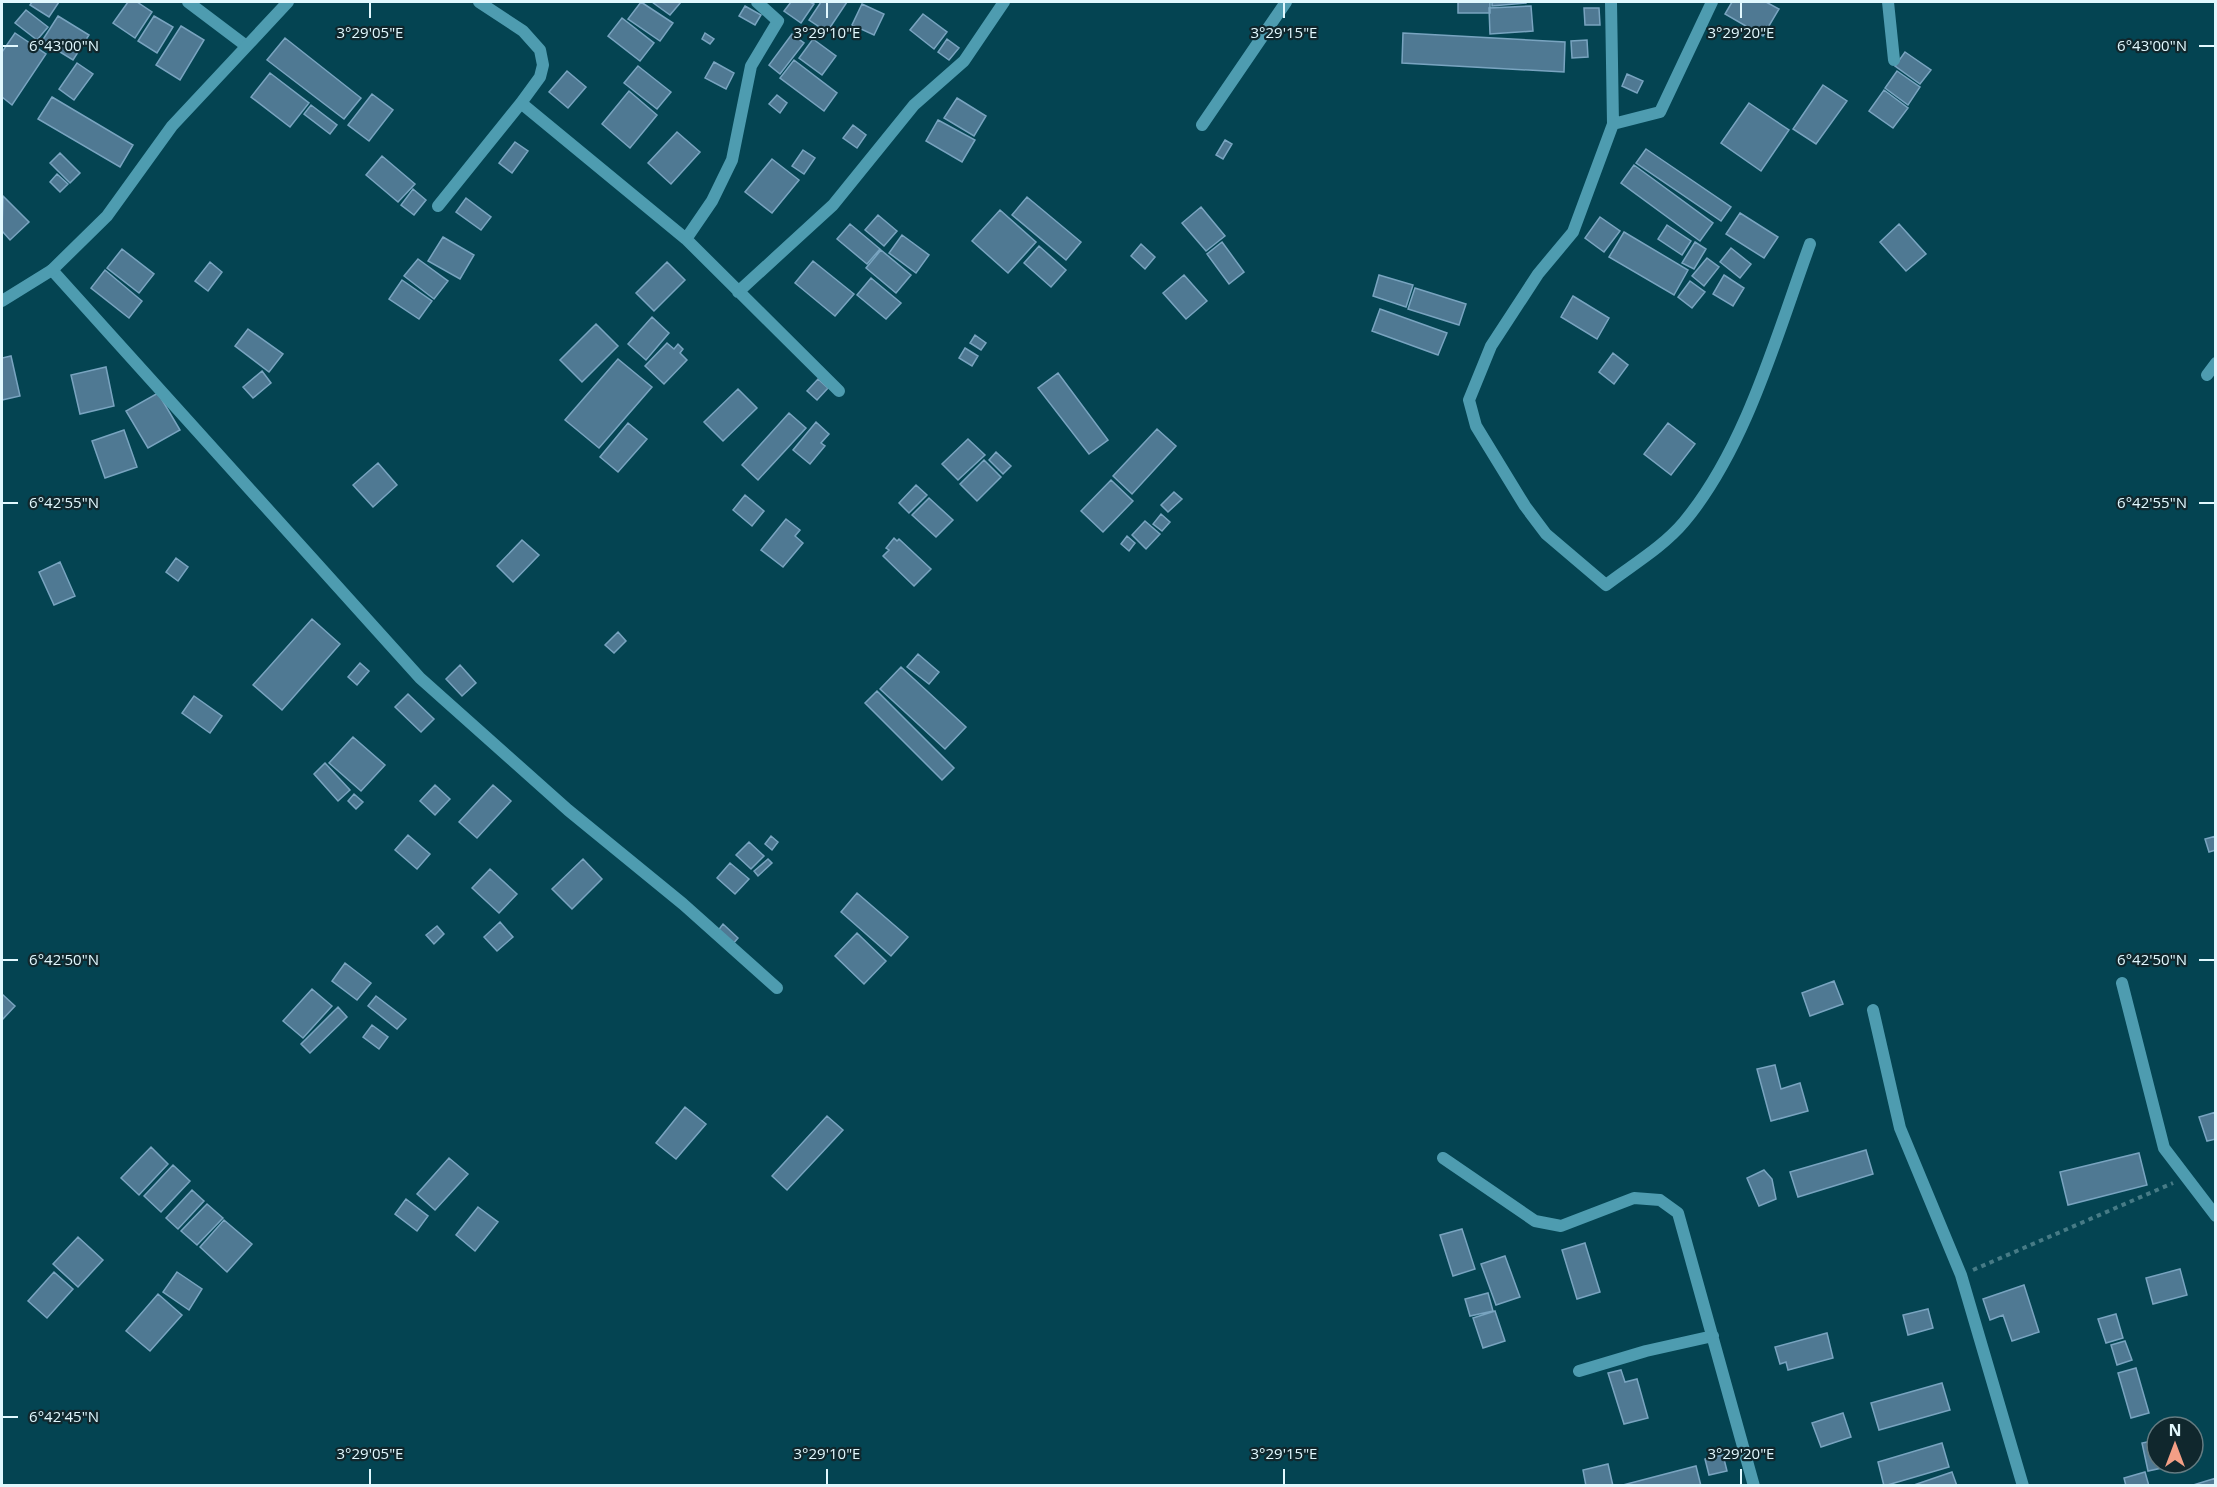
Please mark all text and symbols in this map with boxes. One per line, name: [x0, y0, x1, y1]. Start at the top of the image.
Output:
text: 3°29'05"E: [337, 22, 403, 42]
text: 3°29'10"E: [794, 22, 860, 42]
text: 3°29'15"E: [1251, 22, 1317, 42]
text: 3°29'20"E: [1708, 22, 1774, 42]
text: 6°43'00"N: [29, 35, 99, 55]
text: 6°43'00"N: [2117, 35, 2187, 55]
text: 6°42'55"N: [29, 492, 99, 512]
text: 6°42'55"N: [2117, 492, 2187, 512]
text: 6°42'50"N: [29, 949, 99, 969]
text: 6°42'50"N: [2117, 949, 2187, 969]
text: 6°42'45"N: [29, 1406, 99, 1426]
north arrow: [2145, 1415, 2205, 1475]
text: N: [2168, 1419, 2182, 1441]
text: 3°29'05"E: [337, 1443, 403, 1463]
text: 3°29'10"E: [794, 1443, 860, 1463]
text: 3°29'15"E: [1251, 1443, 1317, 1463]
text: 3°29'20"E: [1708, 1443, 1774, 1463]

